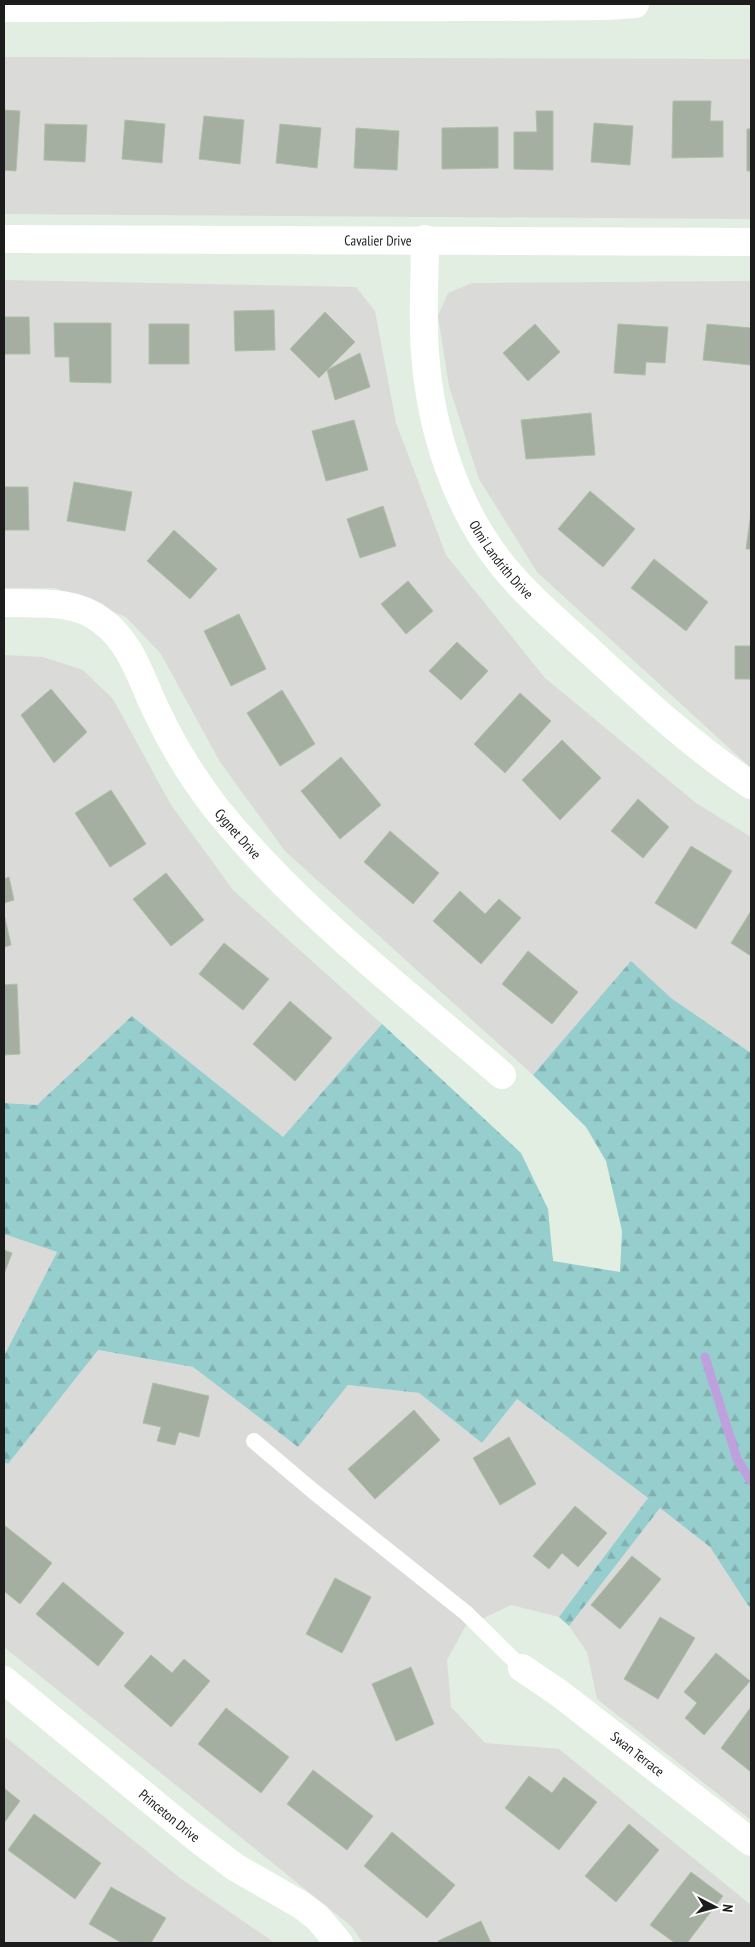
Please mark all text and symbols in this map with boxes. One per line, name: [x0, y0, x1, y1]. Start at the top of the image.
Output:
street label: Cavalier Drive: [344, 231, 412, 250]
street label: Olmi Landrith Drive: [465, 517, 537, 603]
street label: Cygnet Drive: [211, 805, 265, 863]
street label: Swan Terrace: [607, 1727, 668, 1780]
street label: Princeton Drive: [135, 1785, 204, 1846]
north arrow: [690, 1882, 740, 1932]
text: N: [719, 1904, 737, 1913]

